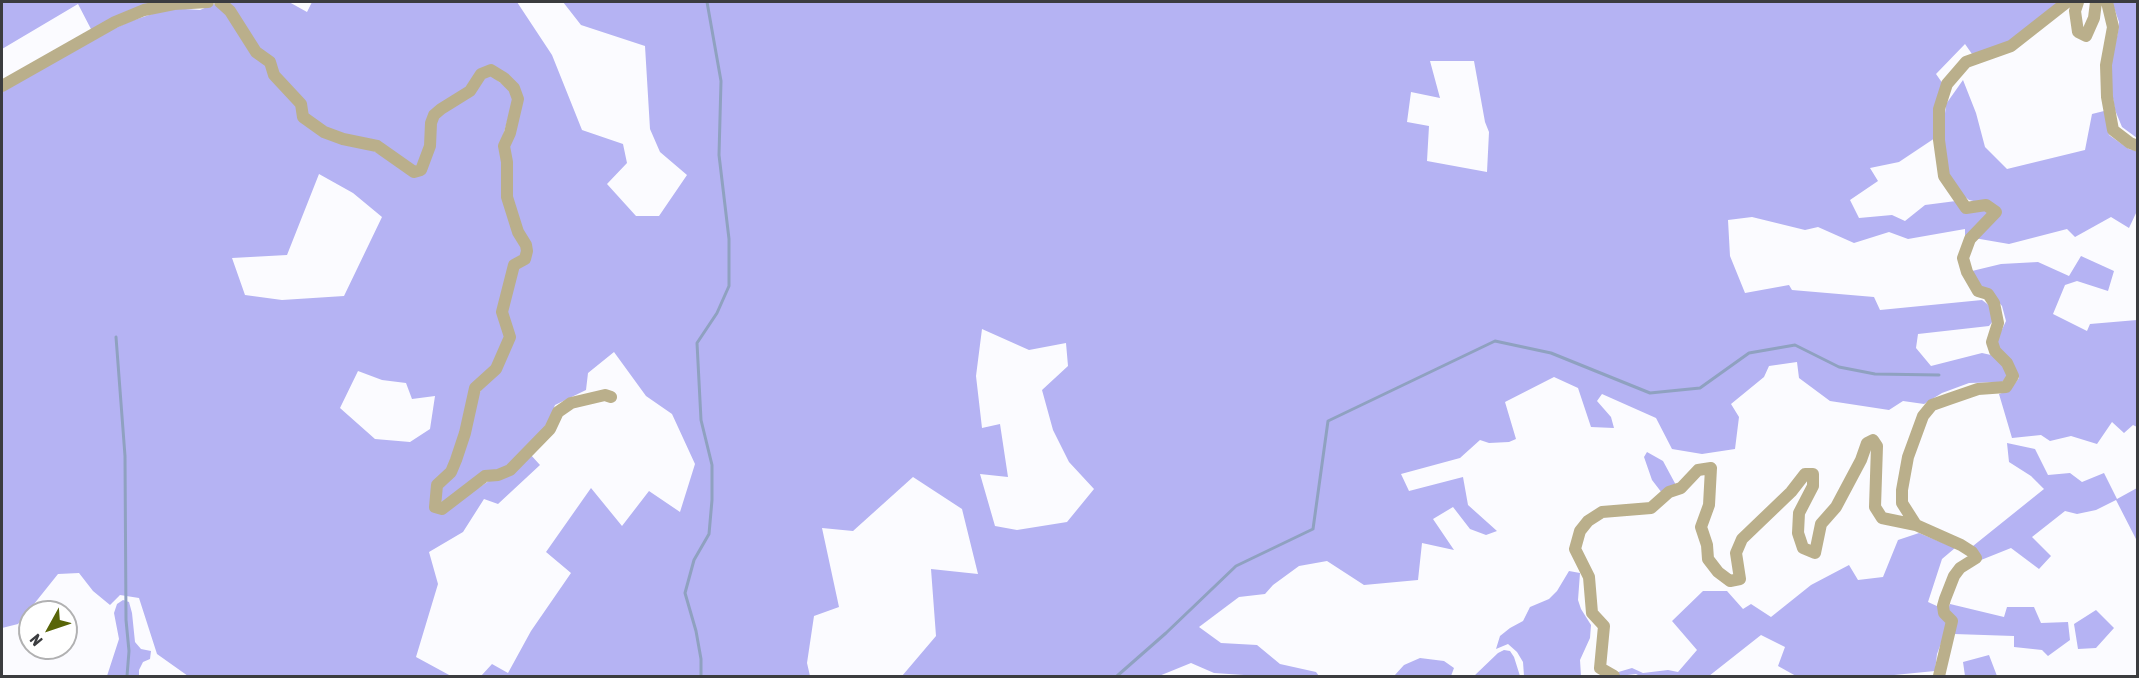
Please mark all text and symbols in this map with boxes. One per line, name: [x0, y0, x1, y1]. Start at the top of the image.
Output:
north arrow: [18, 600, 78, 660]
text: N: [26, 631, 46, 650]

